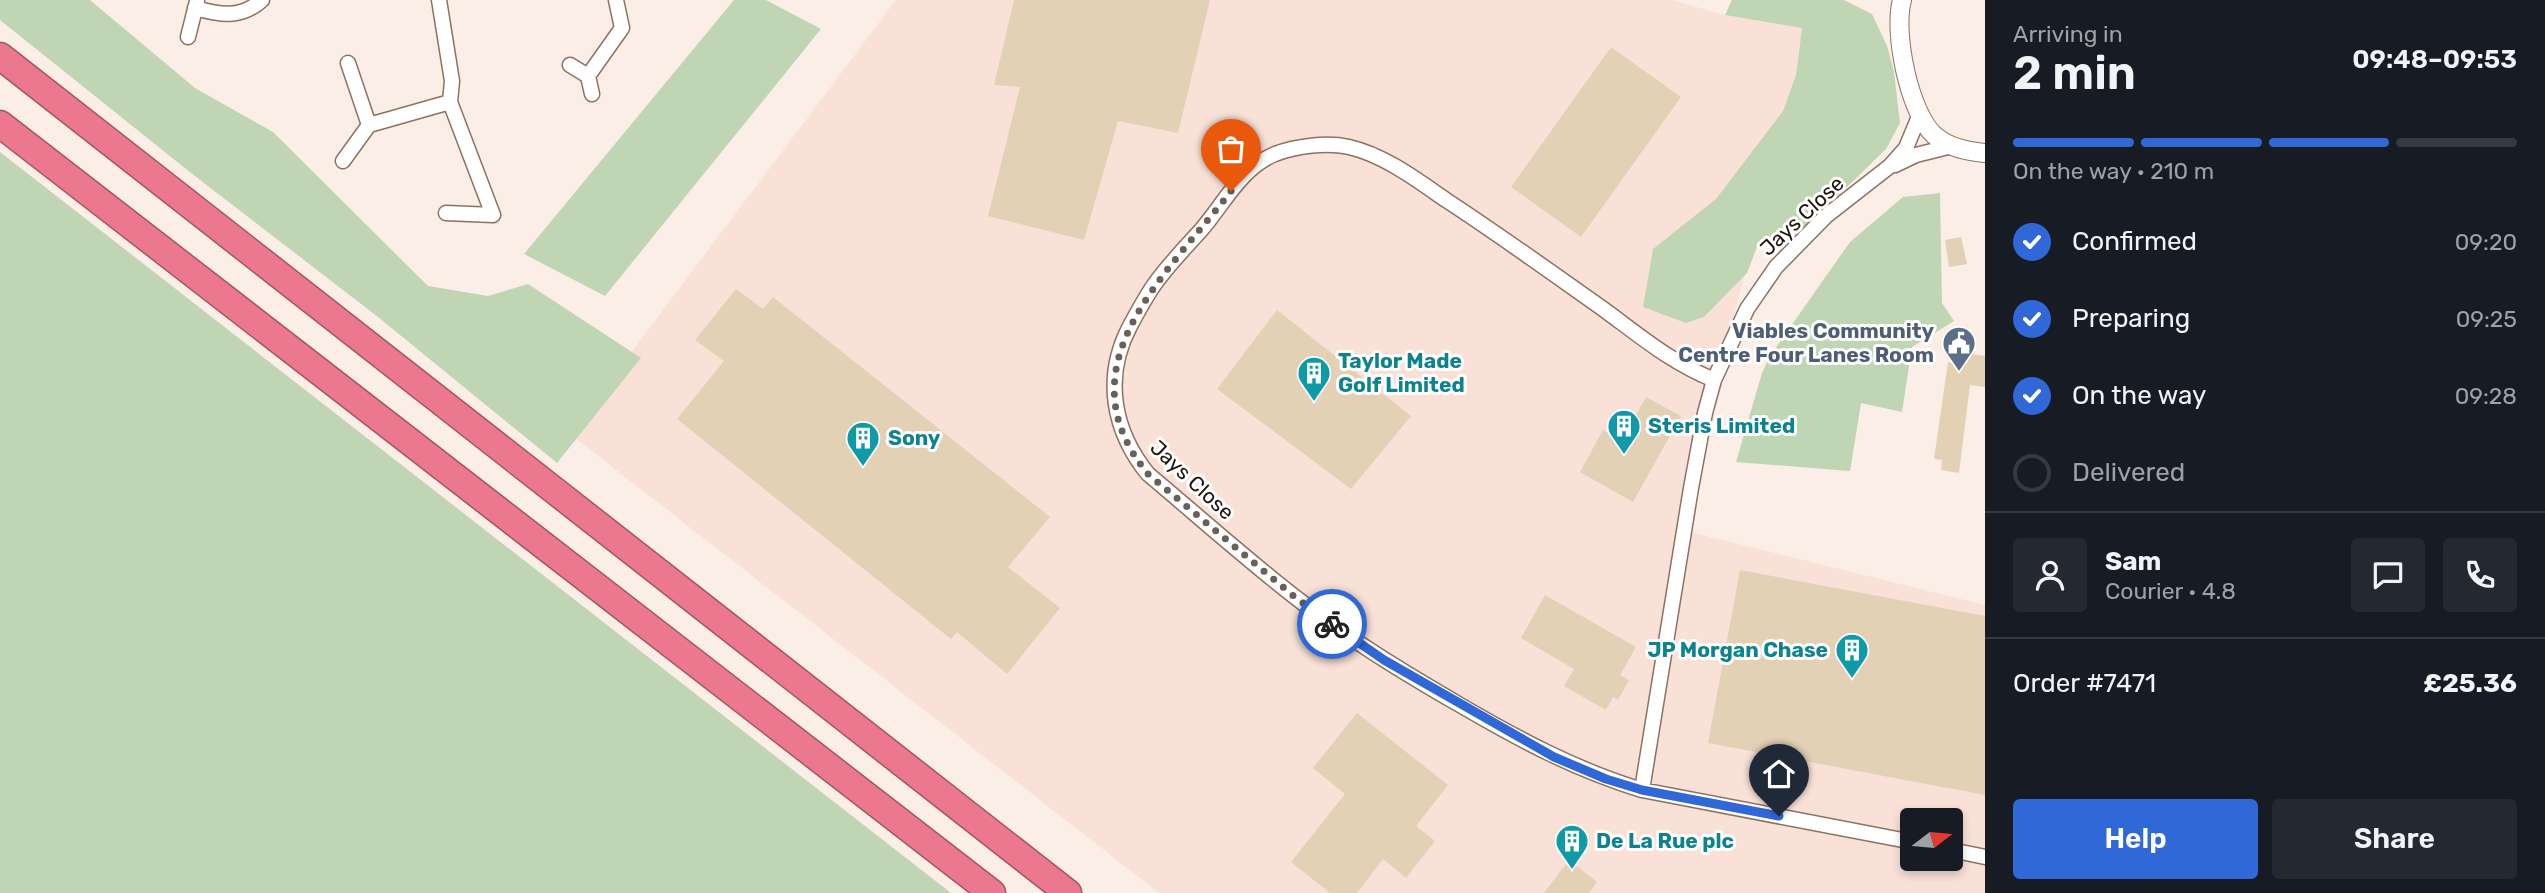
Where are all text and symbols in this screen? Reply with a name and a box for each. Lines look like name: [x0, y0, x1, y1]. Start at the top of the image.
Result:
text: Arriving in: [2013, 20, 2123, 48]
text: 09:48–09:53: [2352, 44, 2517, 75]
text: 2 min: [2013, 46, 2136, 101]
pin: [1201, 119, 1261, 191]
icon: bag: [1212, 130, 1250, 168]
text: On the way · 210 m: [2013, 157, 2214, 185]
street label: Jays Close: [1755, 171, 1849, 261]
icon: check: [2013, 223, 2051, 261]
text: Confirmed: [2072, 226, 2197, 257]
text: 09:20: [2455, 228, 2517, 256]
icon: check: [2013, 300, 2051, 338]
text: Preparing: [2072, 303, 2190, 334]
text: 09:25: [2456, 305, 2517, 333]
place label: Viables Community Centre Four Lanes Room: [1678, 318, 1934, 367]
public building icon: Viables Community Centre Four Lanes Room: [1940, 324, 1978, 373]
place label: Taylor Made Golf Limited: [1338, 348, 1465, 397]
building icon: Taylor Made Golf Limited: [1295, 354, 1333, 403]
icon: check: [2013, 377, 2051, 415]
text: On the way: [2072, 380, 2206, 411]
text: 09:28: [2455, 382, 2517, 410]
building icon: Steris Limited: [1605, 407, 1643, 456]
place label: Steris Limited: [1648, 413, 1795, 438]
building icon: Sony: [844, 419, 882, 468]
place label: Sony: [888, 425, 941, 450]
street label: Jays Close: [1145, 435, 1239, 525]
text: Delivered: [2072, 457, 2185, 488]
button: person: [2013, 538, 2087, 612]
button: chat: [2351, 538, 2425, 612]
button: phone: [2443, 538, 2517, 612]
text: Sam: [2105, 546, 2161, 577]
text: Courier · 4.8: [2105, 577, 2236, 605]
courier: [1297, 589, 1367, 659]
icon: bike: [1313, 605, 1351, 643]
building icon: JP Morgan Chase: [1833, 631, 1871, 680]
place label: JP Morgan Chase: [1647, 637, 1828, 662]
text: Order #7471: [2013, 668, 2156, 699]
text: £25.36: [2423, 668, 2517, 699]
pin: [1749, 744, 1809, 816]
icon: home: [1760, 755, 1798, 793]
button: Help: [2013, 799, 2258, 879]
button: Share: [2272, 799, 2517, 879]
north arrow: [1900, 808, 1964, 872]
map controls: [1900, 808, 1963, 871]
building icon: De La Rue plc: [1553, 822, 1591, 871]
place label: De La Rue plc: [1596, 828, 1734, 853]

